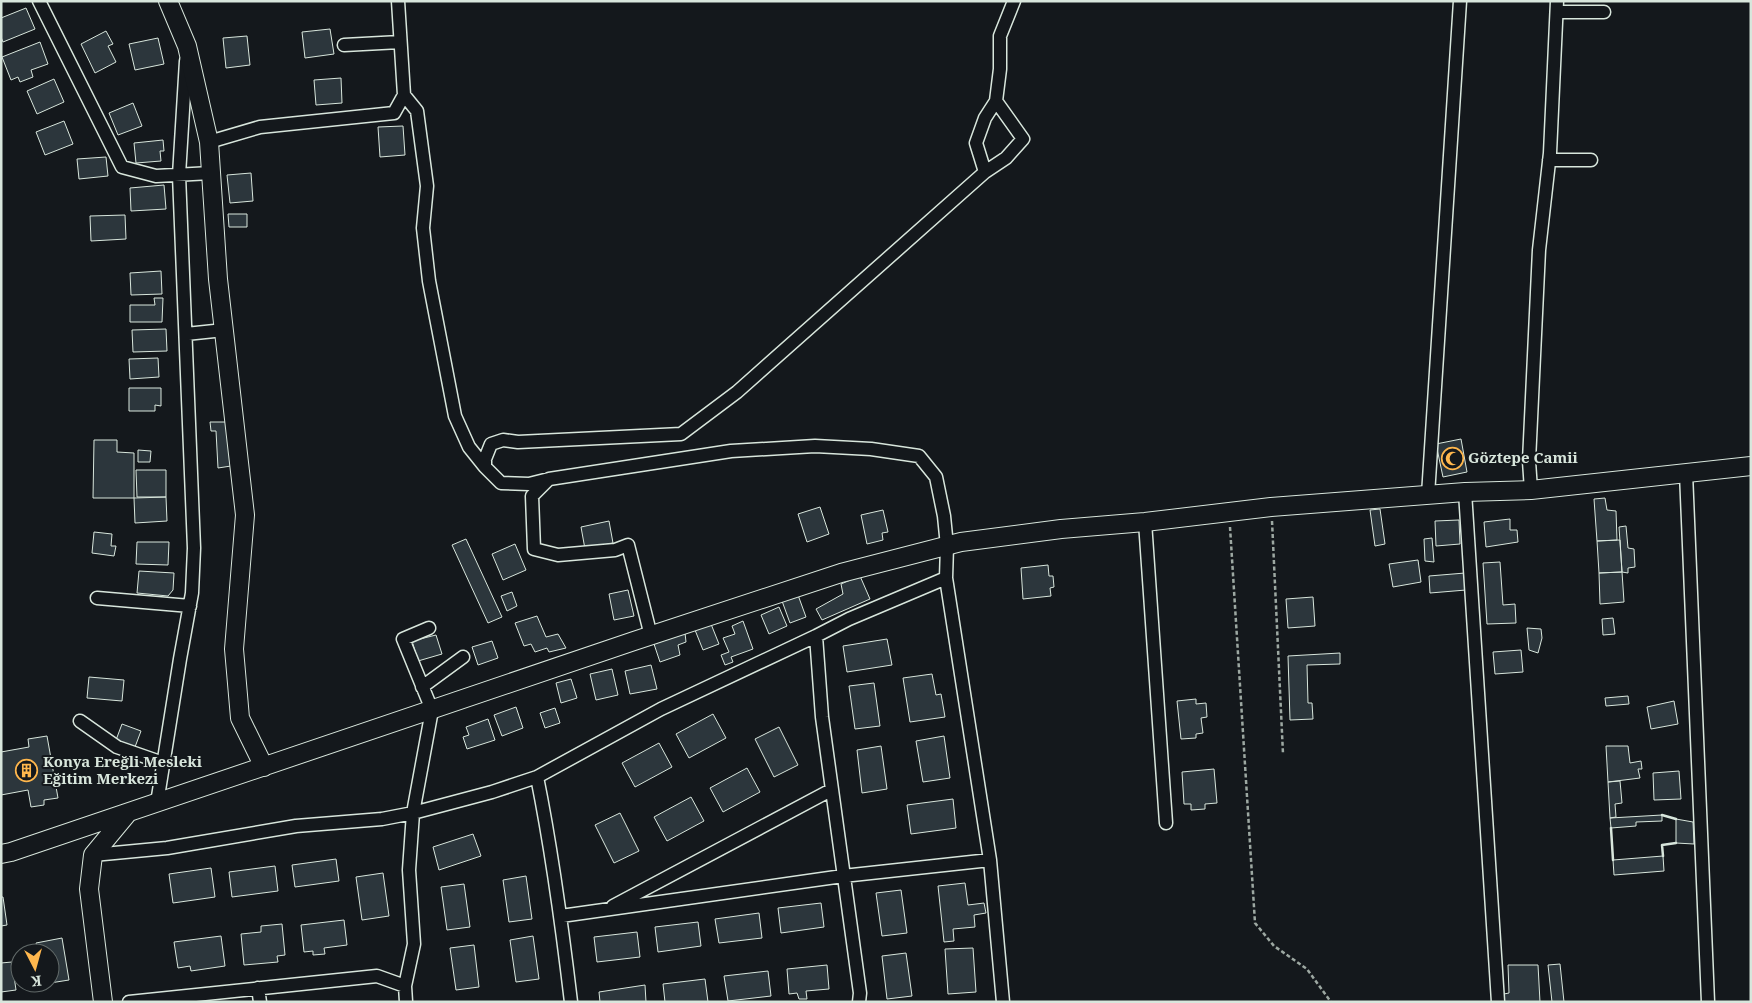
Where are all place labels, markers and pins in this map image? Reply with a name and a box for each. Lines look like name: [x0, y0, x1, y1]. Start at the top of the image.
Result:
mosque icon: Göztepe Camii: [1440, 446, 1464, 470]
place label: Göztepe Camii: [1468, 447, 1579, 467]
place label: Konya Ereğli Mesleki Eğitim Merkezi: [43, 751, 203, 788]
building icon: Konya Ereğli Mesleki Eğitim Merkezi: [15, 759, 39, 783]

